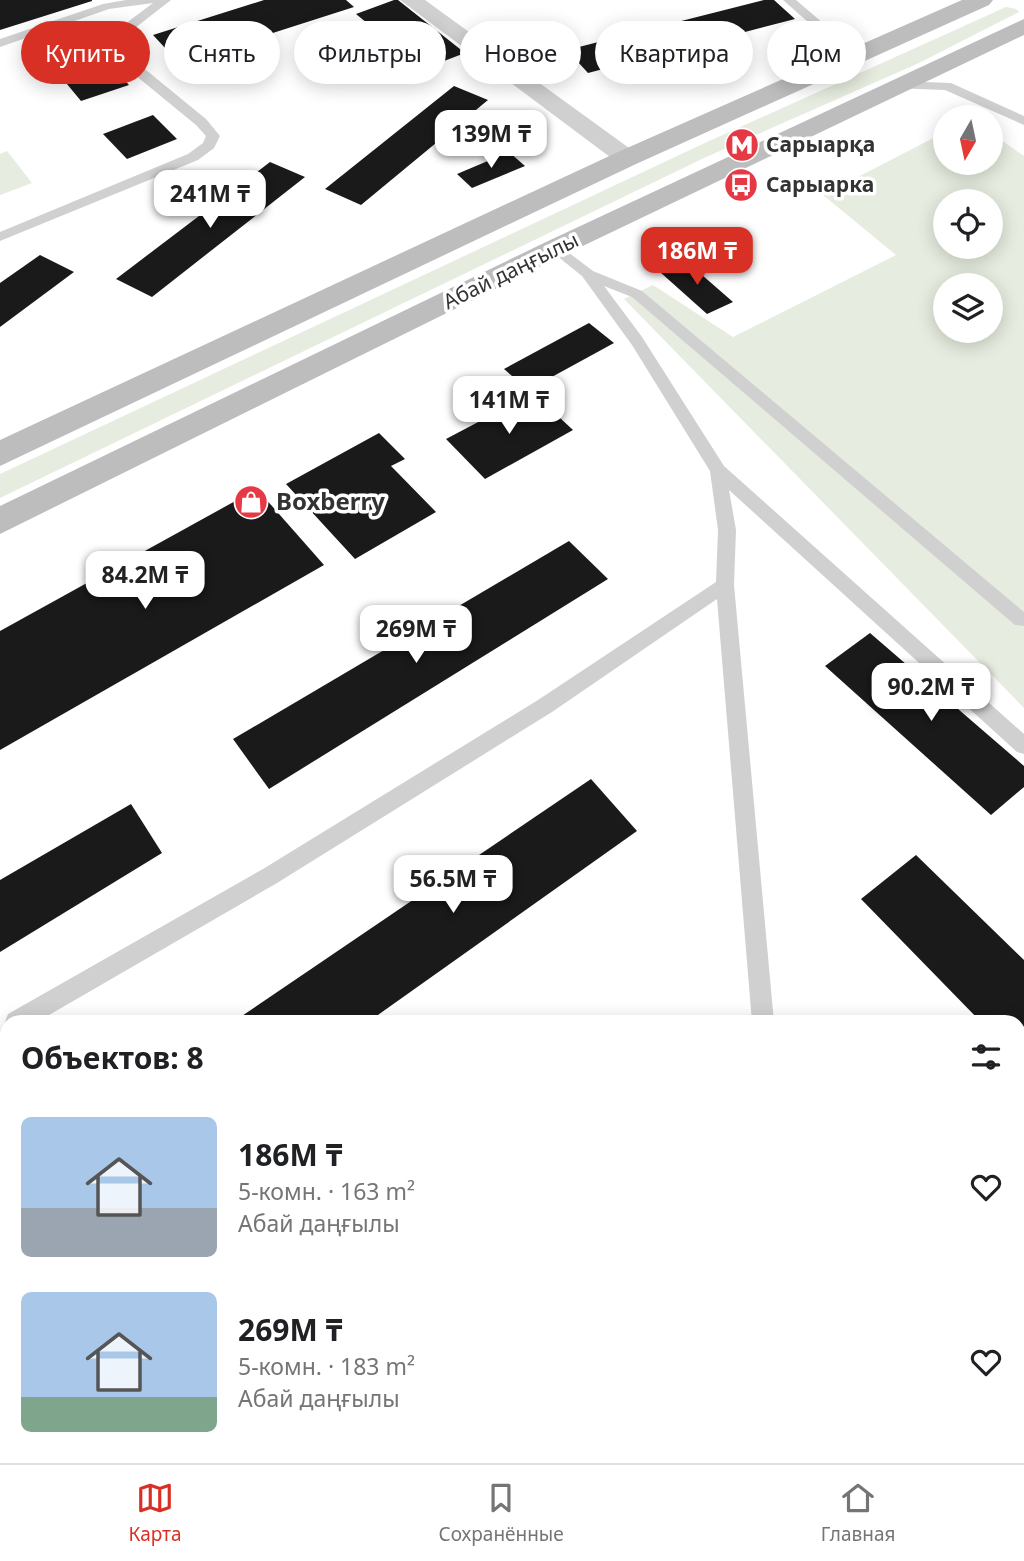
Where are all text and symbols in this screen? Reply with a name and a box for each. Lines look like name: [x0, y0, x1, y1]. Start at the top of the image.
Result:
chip: Купить: [21, 21, 150, 84]
chip: Снять: [164, 21, 280, 84]
chip: Фильтры: [294, 21, 446, 84]
chip: Новое: [460, 21, 581, 84]
chip: Квартира: [595, 21, 753, 84]
chip: Дом: [767, 21, 866, 84]
north arrow: [933, 105, 1003, 175]
map controls: [933, 105, 1003, 343]
pin: 139M ₸: [434, 110, 548, 170]
text: 139M ₸: [451, 117, 531, 149]
metro station icon: Сарыарқа: [723, 126, 761, 164]
place label: Сарыарқа: [766, 130, 875, 158]
bus stop icon: Сарыарка: [722, 166, 760, 204]
pin: 241M ₸: [153, 170, 267, 230]
place label: Сарыарка: [766, 170, 874, 198]
text: 241M ₸: [170, 177, 250, 209]
button: locate: [933, 189, 1003, 259]
street label: Абай даңғылы: [438, 225, 583, 315]
pin: 186M ₸: [640, 228, 754, 287]
text: 186M ₸: [657, 234, 737, 266]
button: layers: [933, 273, 1003, 343]
pin: 141M ₸: [452, 376, 566, 436]
text: 141M ₸: [469, 383, 549, 415]
shop icon: Boxberry: [232, 483, 270, 521]
place label: Boxberry: [276, 484, 385, 517]
pin: 84.2M ₸: [80, 552, 210, 611]
text: 84.2M ₸: [102, 558, 188, 590]
pin: 269M ₸: [359, 606, 473, 665]
text: 269M ₸: [376, 612, 456, 644]
pin: 90.2M ₸: [866, 664, 996, 723]
text: 90.2M ₸: [888, 670, 974, 702]
pin: 56.5M ₸: [388, 856, 518, 915]
text: 56.5M ₸: [410, 862, 496, 894]
text: Объектов: 8: [21, 1037, 204, 1078]
icon: filters: [967, 1038, 1005, 1076]
text: 186M ₸: [238, 1134, 343, 1175]
icon: home: [77, 1145, 161, 1229]
icon: heart: [967, 1168, 1005, 1206]
text: 5-комн. · 163 m²: [238, 1175, 415, 1207]
text: Абай даңғылы: [238, 1207, 400, 1239]
text: 269M ₸: [238, 1309, 343, 1350]
icon: home: [77, 1320, 161, 1404]
icon: heart: [967, 1343, 1005, 1381]
text: 5-комн. · 183 m²: [238, 1350, 415, 1382]
text: Абай даңғылы: [238, 1382, 400, 1414]
tab: Карта: [129, 1479, 182, 1547]
tab: Сохранённые: [439, 1479, 564, 1547]
tab: Главная: [821, 1479, 896, 1547]

